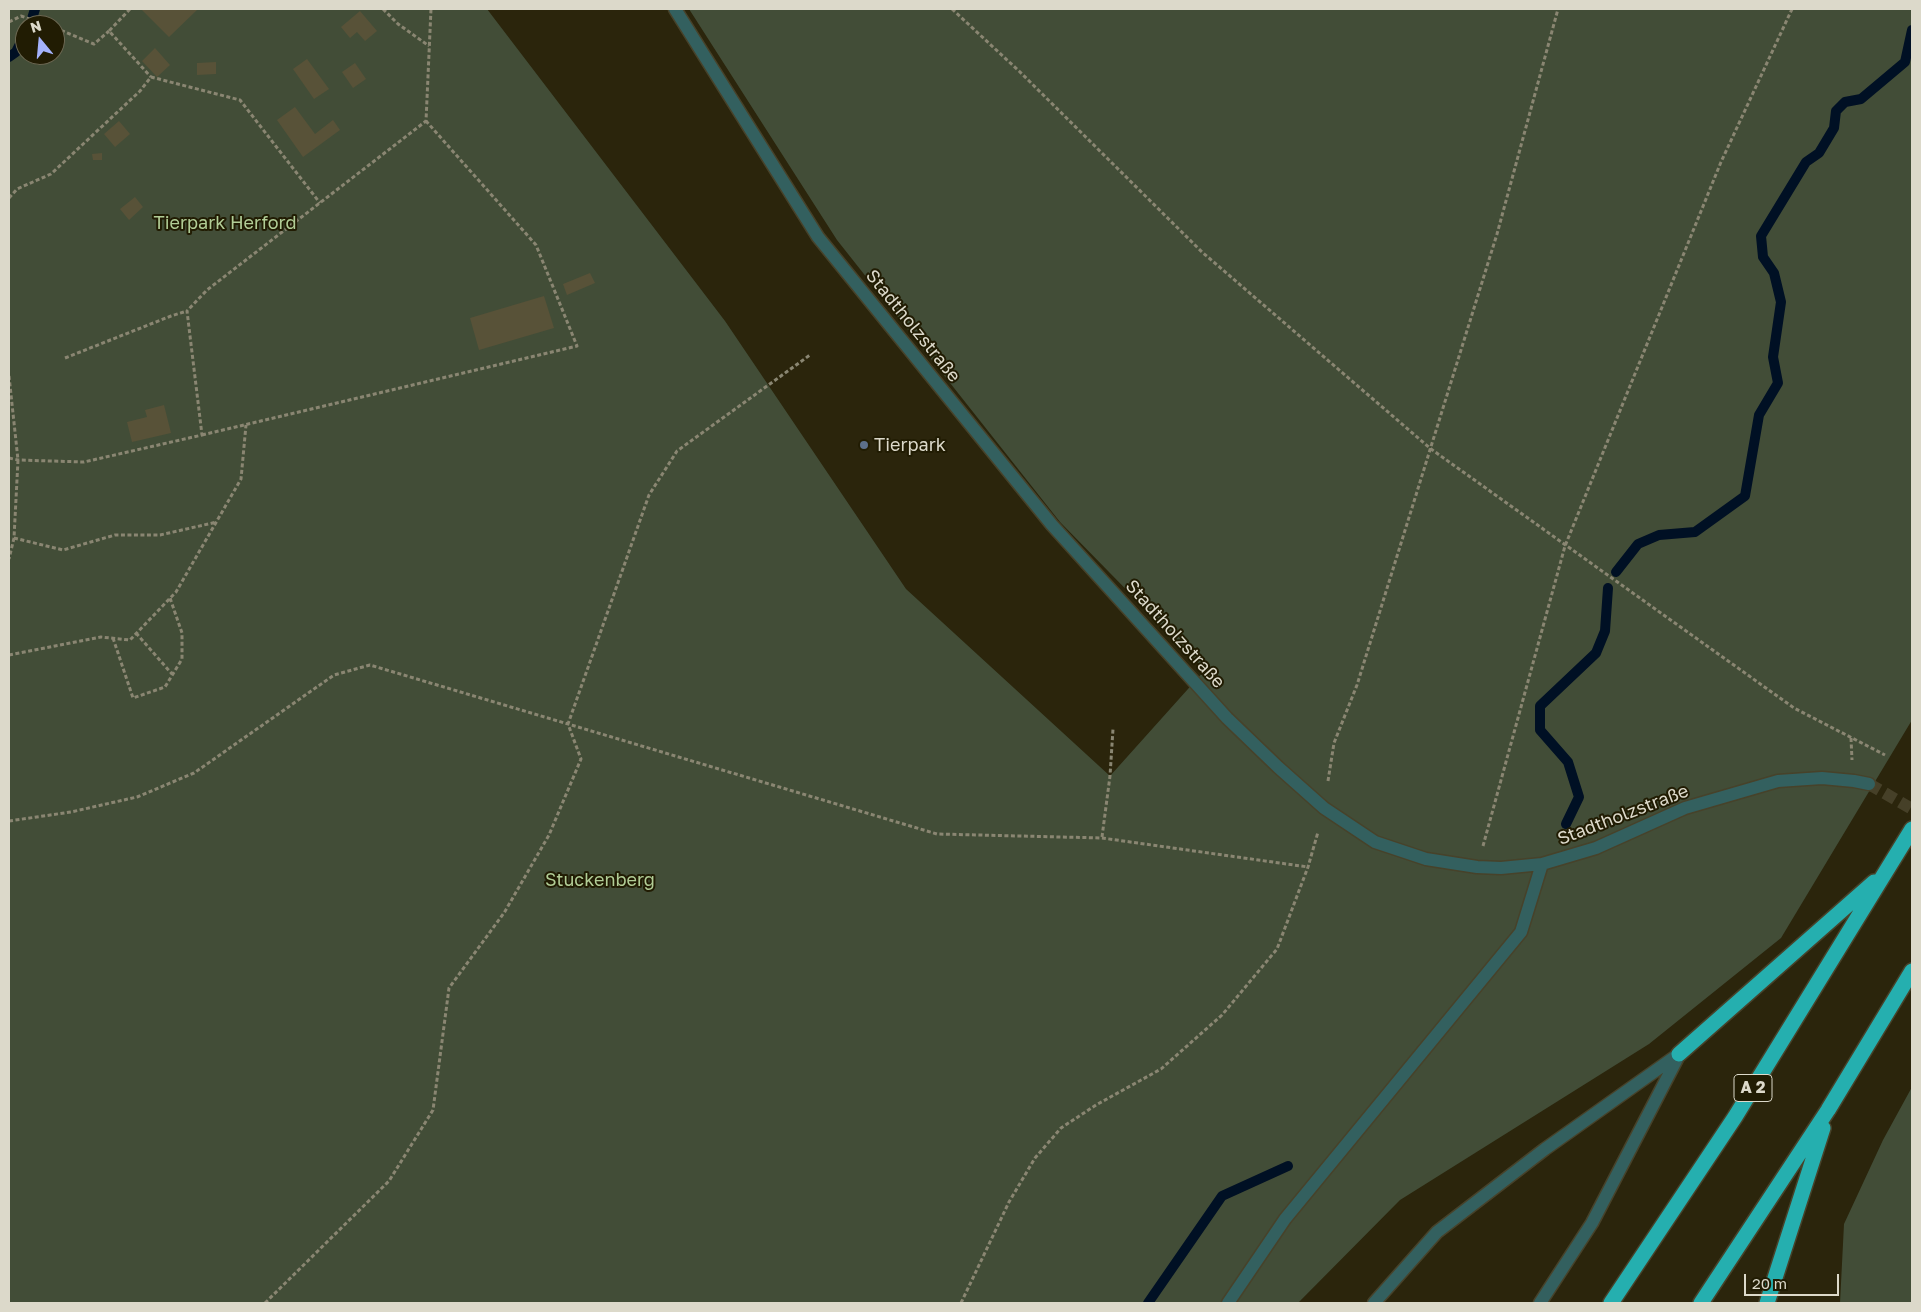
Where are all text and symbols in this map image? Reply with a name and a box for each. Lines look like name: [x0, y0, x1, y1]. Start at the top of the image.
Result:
north arrow: [15, 15, 65, 65]
text: N: [28, 16, 43, 36]
park label: Tierpark Herford: [154, 212, 296, 234]
street label: Stadtholzstraße: [861, 265, 965, 387]
place label: Tierpark: [874, 434, 946, 456]
marker: Tierpark: [858, 439, 870, 451]
street label: Stadtholzstraße: [1121, 575, 1229, 693]
street label: Stadtholzstraße: [1555, 780, 1691, 850]
park label: Stuckenberg: [545, 869, 655, 891]
road number: A 2: [1734, 1074, 1772, 1102]
scale bar: [1746, 1264, 1841, 1296]
text: 20 m: [1752, 1274, 1787, 1292]

